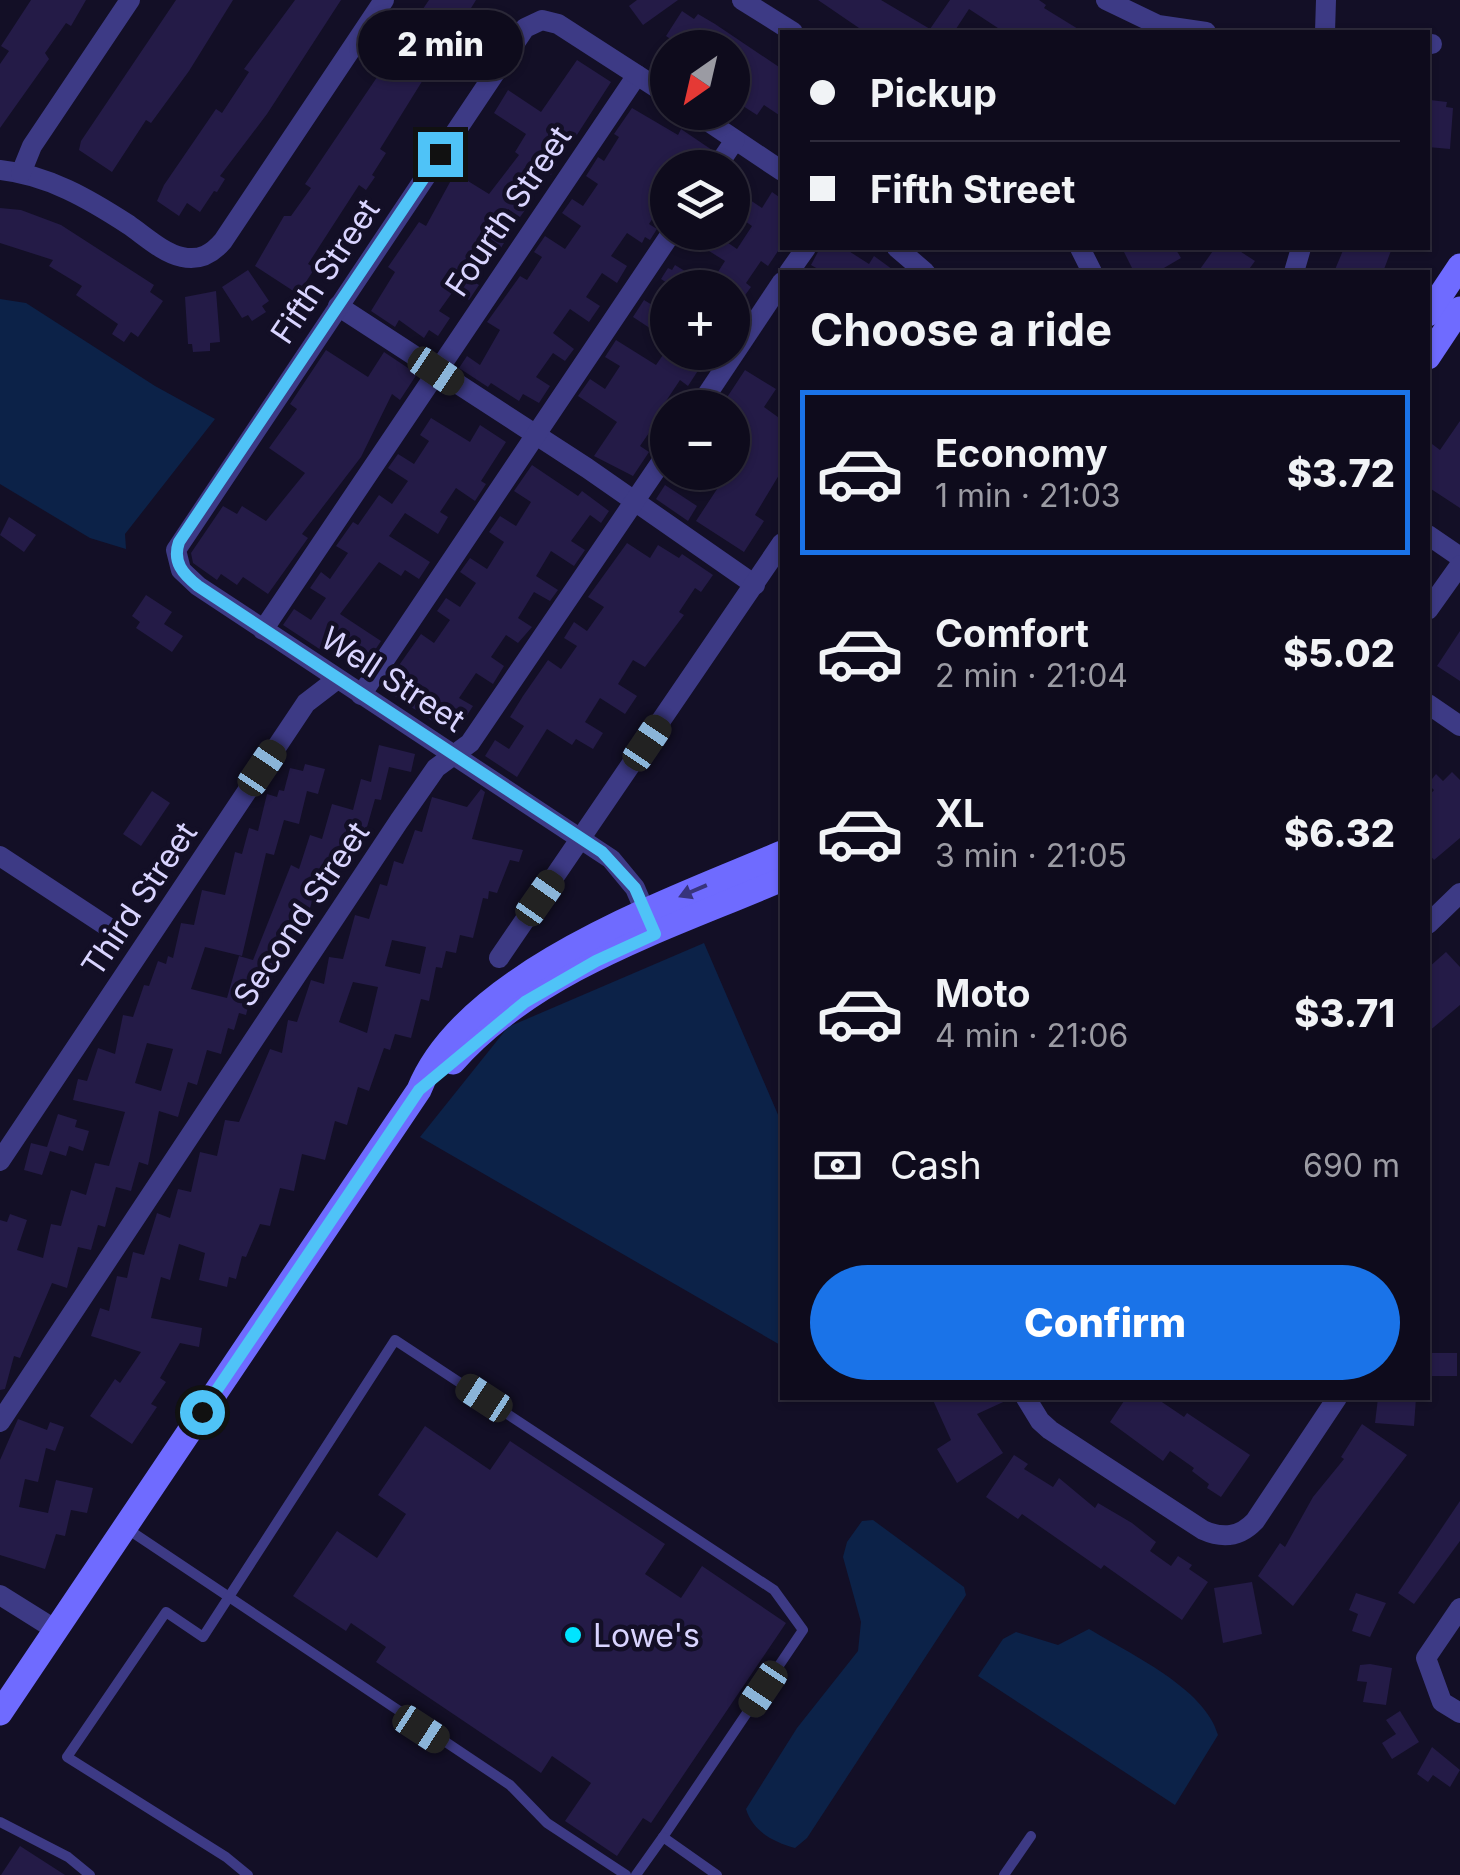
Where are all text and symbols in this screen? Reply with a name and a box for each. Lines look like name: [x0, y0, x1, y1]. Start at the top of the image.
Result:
callout: 2 min: [358, 9, 522, 79]
text: 2 min: [397, 25, 484, 64]
north arrow: [650, 30, 750, 130]
map controls: [650, 30, 750, 490]
text: Pickup: [870, 70, 997, 116]
street label: Fourth Street: [437, 118, 579, 304]
route end: [418, 132, 463, 177]
button: layers: [650, 150, 750, 250]
text: Fifth Street: [870, 166, 1075, 212]
street label: Fifth Street: [262, 191, 388, 351]
button: +: [650, 270, 750, 370]
text: Choose a ride: [810, 302, 1112, 357]
car: [403, 342, 469, 400]
button: −: [650, 390, 750, 490]
icon: car: [815, 428, 905, 518]
text: Economy: [935, 430, 1108, 476]
text: $3.72: [1287, 450, 1395, 496]
text: 1 min · 21:03: [935, 476, 1121, 515]
icon: car: [815, 608, 905, 698]
text: Comfort: [935, 610, 1089, 656]
street label: Well Street: [314, 618, 472, 740]
text: $5.02: [1283, 630, 1395, 676]
text: 2 min · 21:04: [935, 656, 1128, 695]
car: [618, 710, 676, 776]
car: [233, 735, 291, 801]
icon: car: [815, 788, 905, 878]
text: XL: [935, 790, 985, 836]
text: $6.32: [1284, 810, 1395, 856]
street label: Third Street: [73, 814, 205, 984]
street label: Second Street: [225, 814, 377, 1014]
text: 3 min · 21:05: [935, 836, 1127, 875]
car: [511, 865, 569, 931]
one-way arrow: [678, 883, 707, 899]
icon: car: [815, 968, 905, 1058]
text: Moto: [935, 970, 1031, 1016]
text: $3.71: [1294, 990, 1395, 1036]
text: 4 min · 21:06: [935, 1016, 1128, 1055]
icon: cash: [810, 1138, 865, 1193]
text: Cash: [890, 1142, 982, 1188]
text: 690 m: [1303, 1146, 1400, 1185]
button: Confirm: [810, 1265, 1400, 1380]
car: [451, 1369, 517, 1427]
route start: [180, 1390, 225, 1435]
place label: Lowe's: [593, 1616, 700, 1655]
marker: Lowe's: [562, 1624, 584, 1646]
car: [734, 1656, 792, 1722]
car: [388, 1700, 454, 1758]

